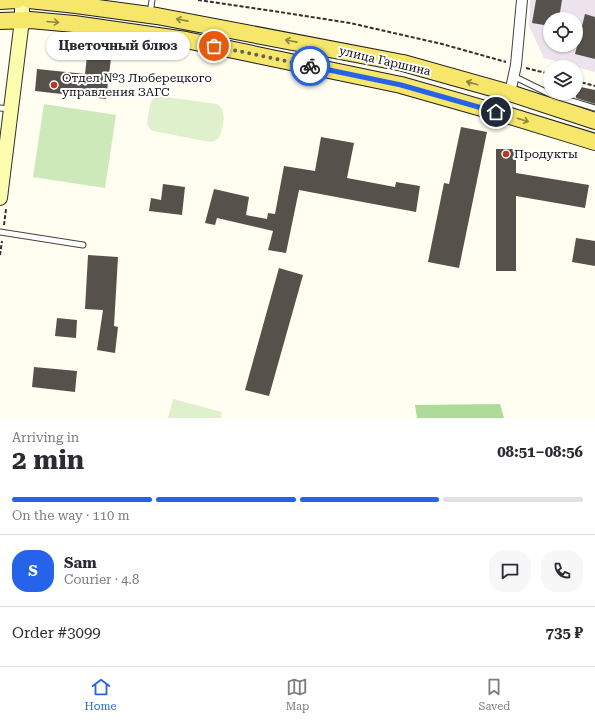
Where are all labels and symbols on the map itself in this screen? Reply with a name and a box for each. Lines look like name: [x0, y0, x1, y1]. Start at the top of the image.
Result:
one-way arrow: [176, 16, 189, 24]
one-way arrow: [46, 18, 59, 26]
pin: [197, 29, 231, 63]
callout: Цветочный блюз: [46, 32, 190, 60]
one-way arrow: [285, 37, 298, 45]
street label: улица Гаршина: [338, 44, 433, 78]
courier: [290, 46, 330, 86]
place label: Отдел №3 Люберецкого управления ЗАГС: [62, 71, 212, 99]
one-way arrow: [466, 79, 479, 86]
marker: Отдел №3 Люберецкого управления ЗАГС: [49, 80, 59, 90]
pin: [479, 95, 513, 129]
one-way arrow: [516, 117, 529, 124]
place label: Продукты: [514, 147, 578, 161]
marker: Продукты: [501, 149, 511, 159]

